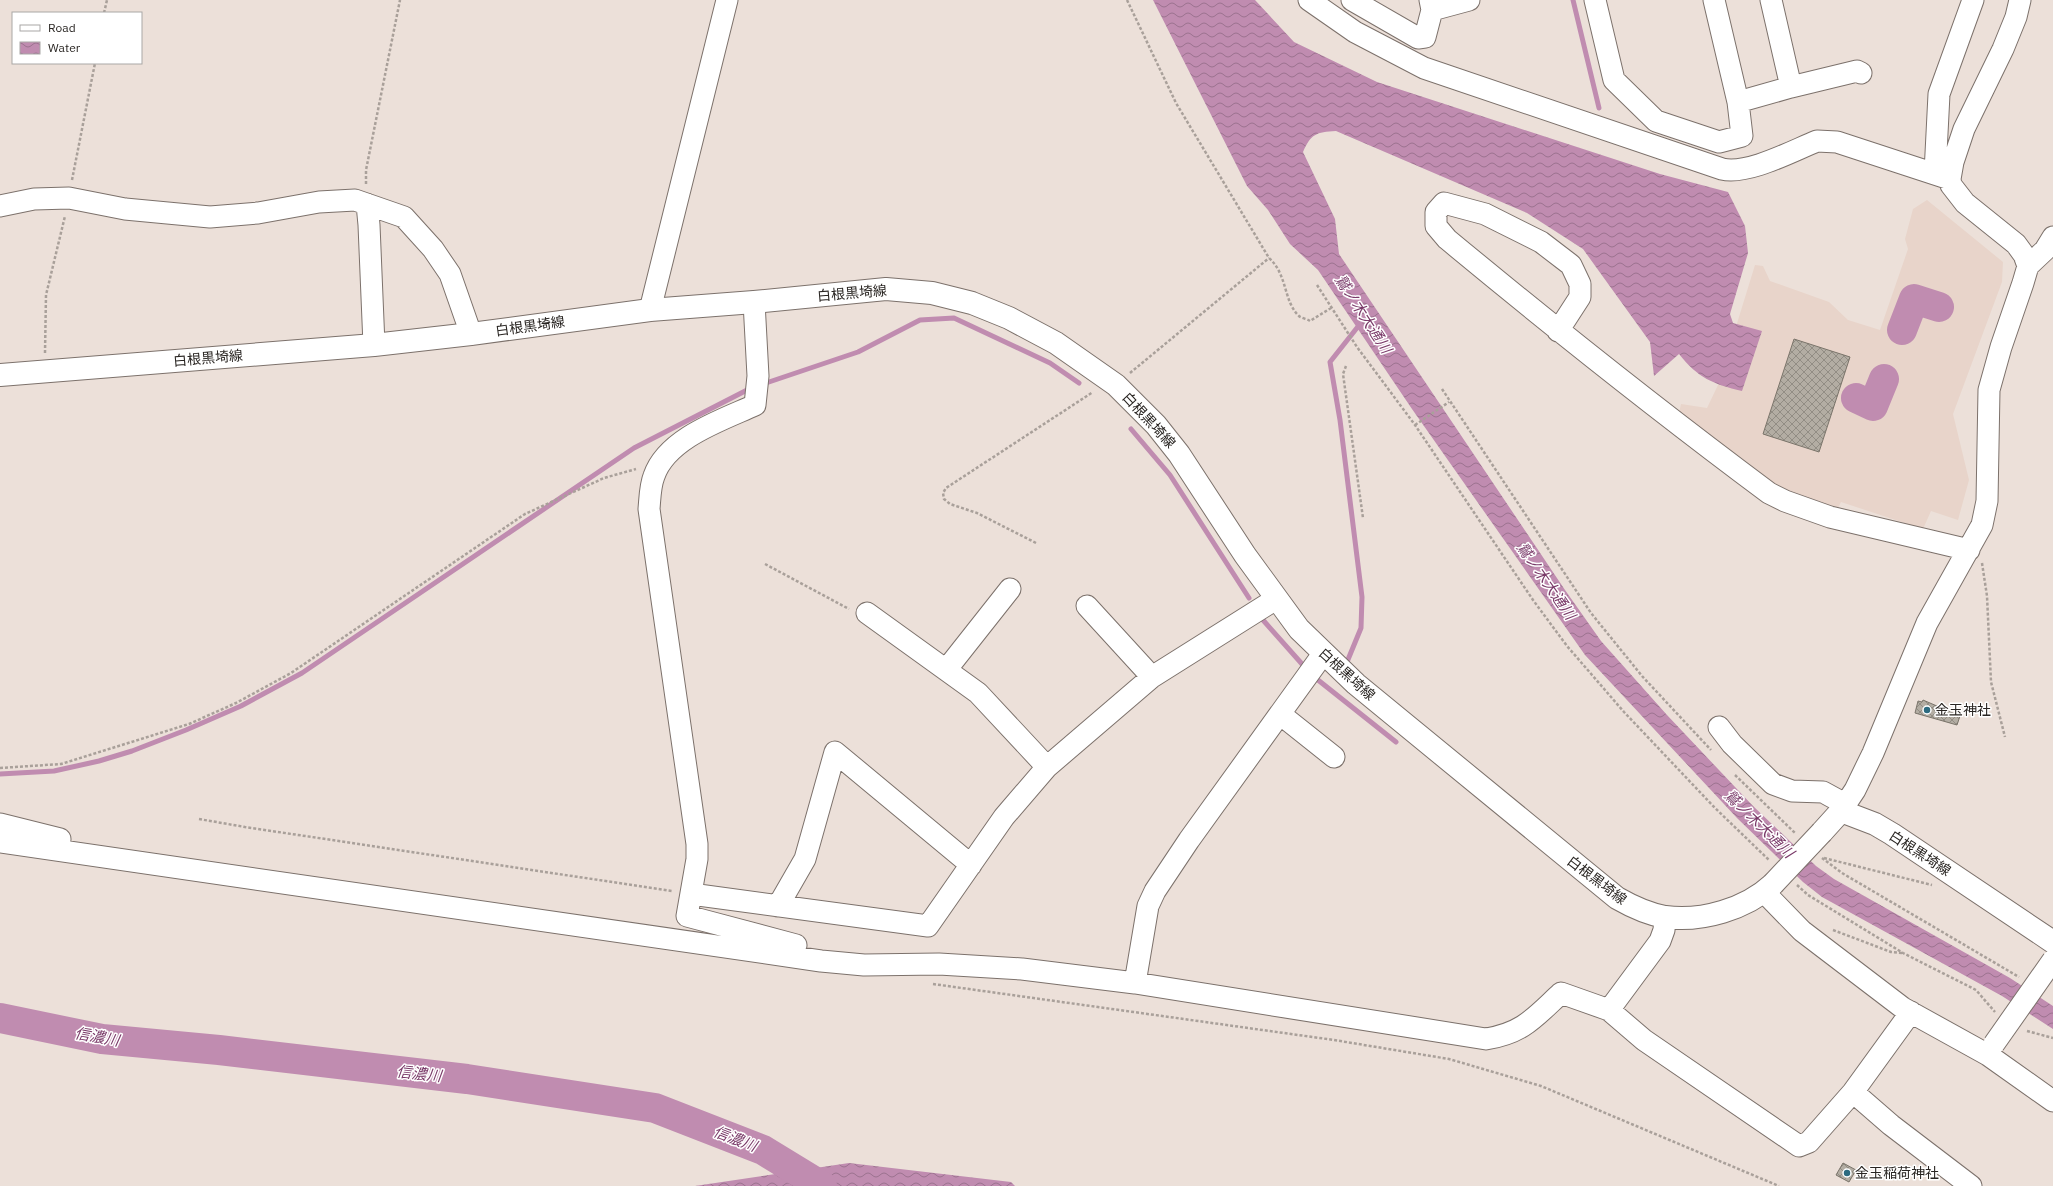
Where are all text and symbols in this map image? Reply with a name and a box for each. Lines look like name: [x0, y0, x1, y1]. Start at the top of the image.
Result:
legend: [12, 12, 142, 64]
text: Road: [48, 20, 76, 35]
text: Water: [48, 40, 81, 55]
water label: 鷲ノ木大通川: [1331, 271, 1397, 358]
street label: 白根黒埼線: [816, 281, 888, 305]
street label: 白根黒埼線: [494, 312, 566, 340]
street label: 白根黒埼線: [172, 346, 244, 370]
street label: 白根黒埼線: [1119, 388, 1179, 452]
water label: 鷲ノ木大通川: [1513, 538, 1581, 625]
street label: 白根黒埼線: [1315, 644, 1379, 704]
place label: 金玉神社: [1935, 701, 1991, 719]
marker: 金玉神社: [1922, 705, 1932, 715]
water label: 鷲ノ木大通川: [1720, 786, 1800, 863]
street label: 白根黒埼線: [1886, 826, 1954, 880]
street label: 白根黒埼線: [1564, 852, 1630, 908]
water label: 信濃川: [73, 1023, 123, 1050]
water label: 信濃川: [396, 1062, 444, 1086]
water label: 信濃川: [711, 1122, 761, 1156]
place label: 金玉稲荷神社: [1855, 1164, 1939, 1182]
marker: 金玉稲荷神社: [1842, 1168, 1852, 1178]

